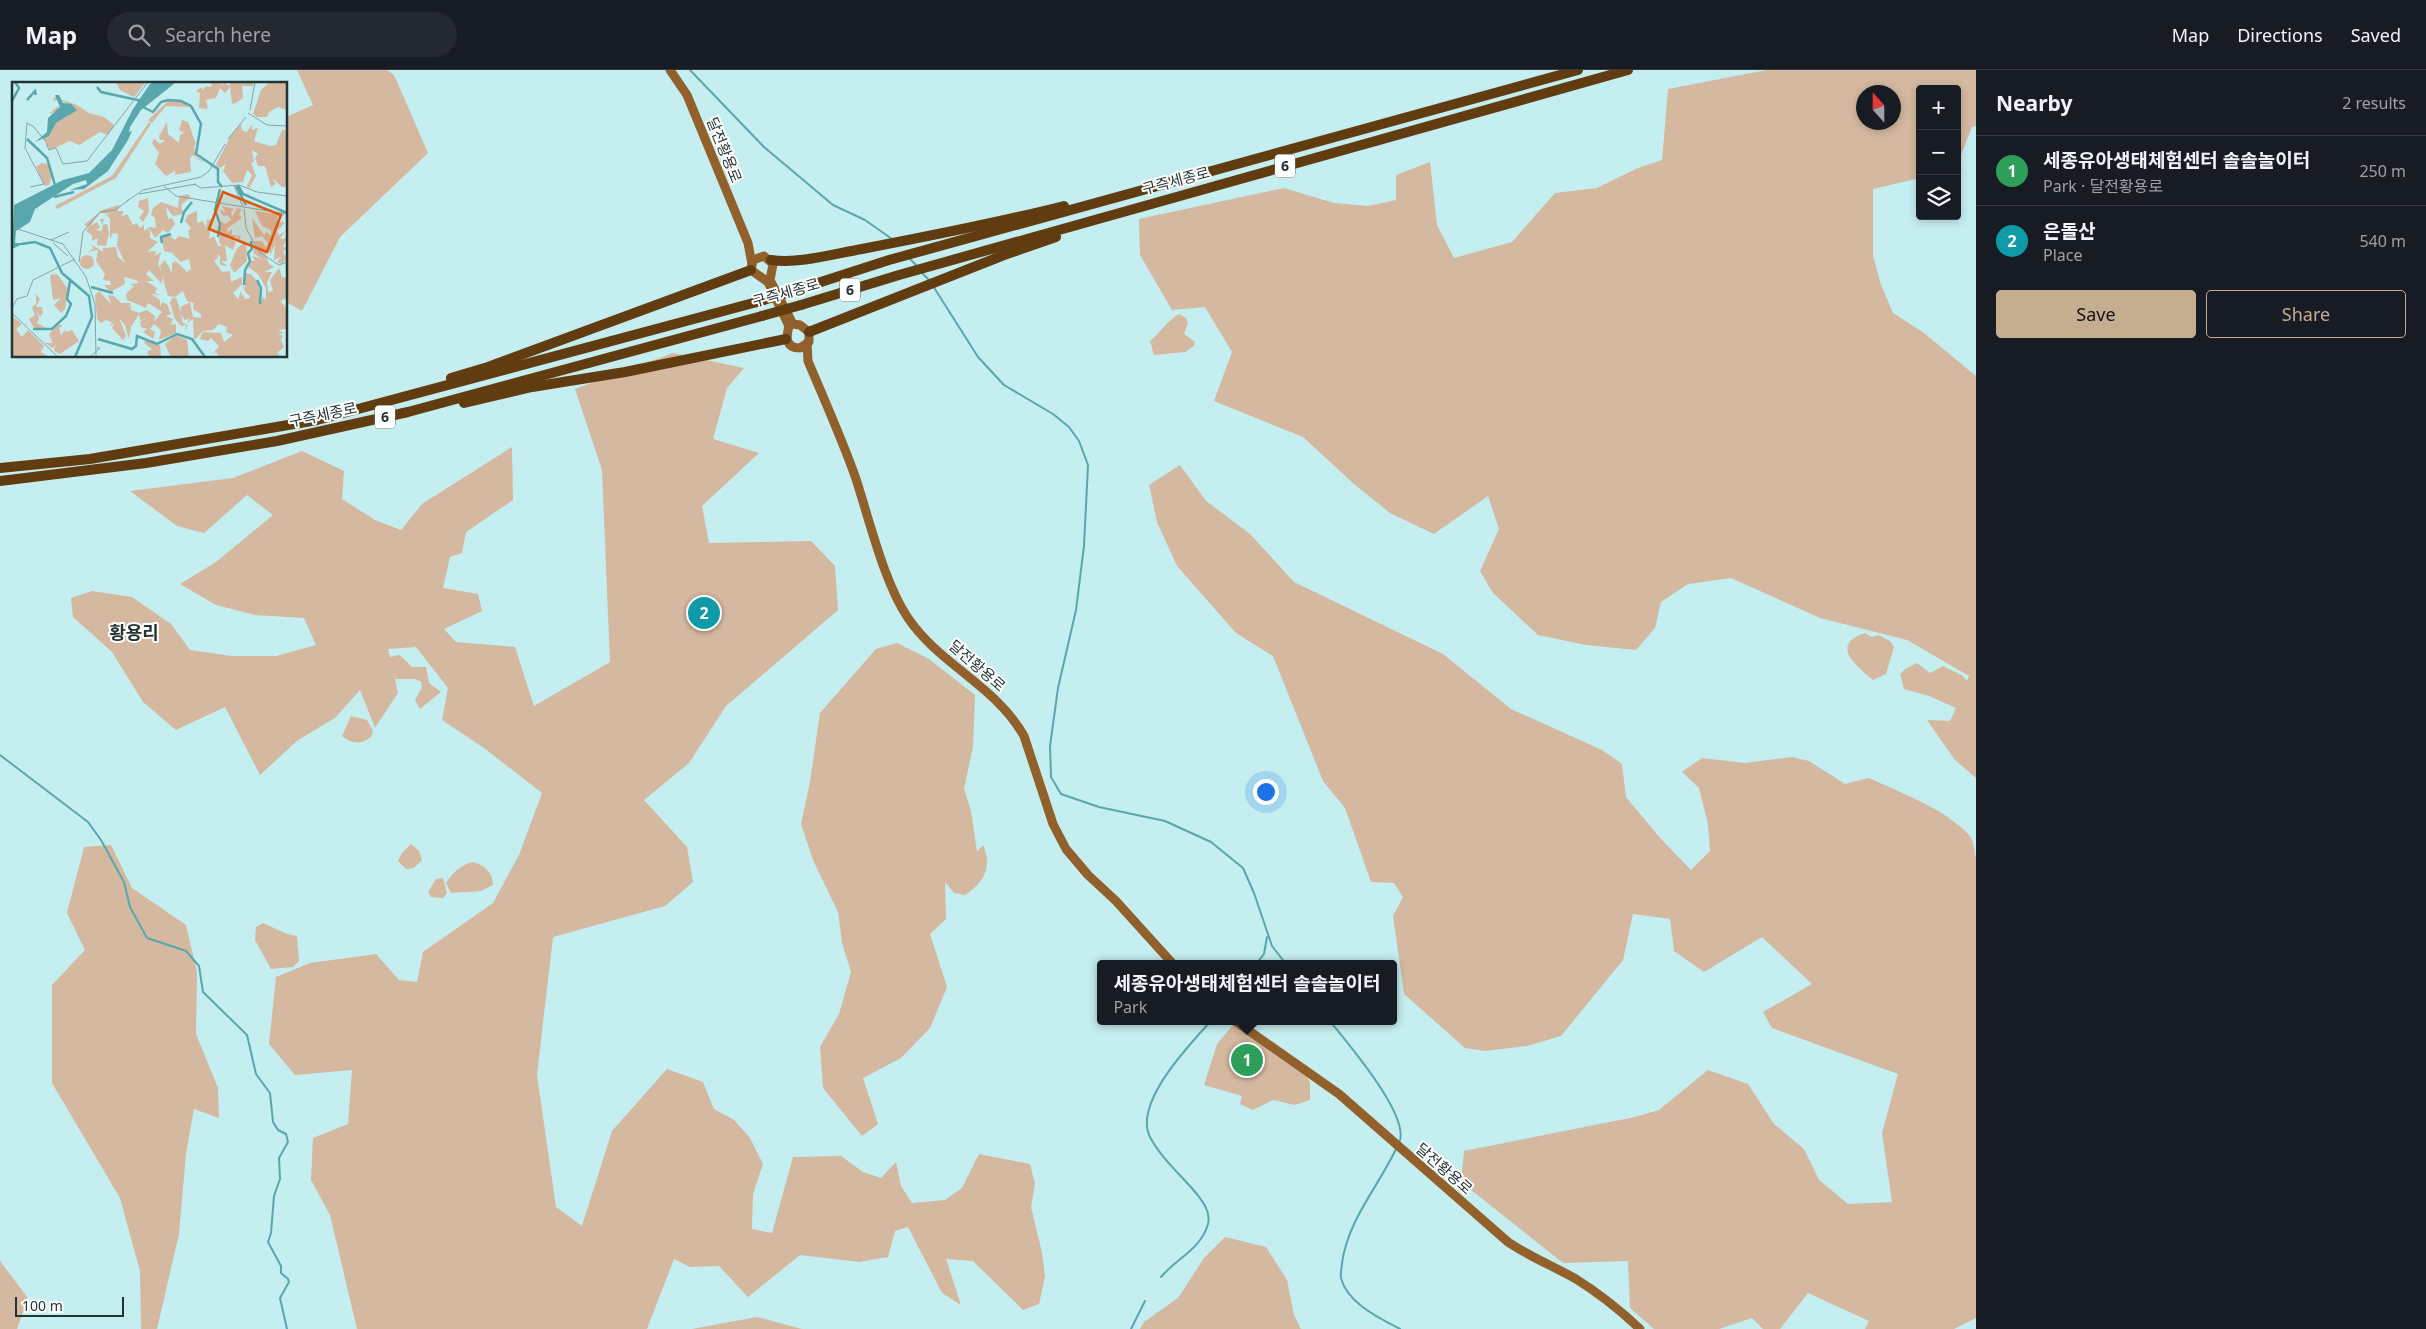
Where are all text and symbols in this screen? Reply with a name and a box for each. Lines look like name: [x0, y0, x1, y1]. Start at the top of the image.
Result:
search box: [107, 12, 457, 57]
text: Map: [25, 18, 77, 51]
icon: search: [125, 21, 153, 49]
text: Search here: [165, 22, 271, 48]
text: Map: [2172, 23, 2209, 47]
text: Directions: [2237, 23, 2323, 47]
text: Saved: [2351, 23, 2401, 47]
inset map: [12, 82, 288, 358]
north arrow: [1856, 85, 1901, 130]
map controls: [1916, 85, 1961, 220]
button: +: [1916, 85, 1961, 130]
text: Nearby: [1996, 89, 2072, 117]
text: 2 results: [2342, 92, 2406, 114]
street label: 달전황용로: [703, 114, 747, 185]
button: −: [1916, 130, 1961, 175]
text: 세종유아생태체험센터 솔솔놀이터: [2043, 147, 2310, 173]
road number: 6: [1275, 154, 1295, 178]
text: 1: [2007, 160, 2017, 182]
text: 250 m: [2359, 160, 2406, 182]
street label: 구즉세종로: [1140, 161, 1212, 199]
button: layers: [1916, 175, 1961, 220]
text: Park · 달전황용로: [2043, 175, 2163, 197]
text: 은돌산: [2043, 218, 2095, 244]
text: 2: [2007, 230, 2017, 252]
text: 540 m: [2359, 230, 2406, 252]
text: Place: [2043, 244, 2083, 266]
street label: 구즉세종로: [750, 273, 822, 311]
road number: 6: [840, 278, 860, 302]
button: Save: [1996, 290, 2196, 338]
button: Share: [2206, 290, 2406, 338]
street label: 구즉세종로: [287, 397, 359, 431]
road number: 6: [375, 406, 395, 428]
pin: 2: [688, 594, 720, 632]
district label: 황용리: [109, 620, 159, 644]
street label: 달전황용로: [945, 635, 1010, 695]
your location: [1253, 779, 1279, 805]
popup: [1097, 960, 1397, 1025]
text: 세종유아생태체험센터 솔솔놀이터: [1113, 970, 1381, 996]
text: Park: [1113, 996, 1147, 1018]
pin: 1: [1231, 1041, 1263, 1079]
street label: 달전황용로: [1412, 1138, 1477, 1198]
scale bar: [15, 1294, 124, 1317]
text: 100 m: [22, 1296, 63, 1315]

